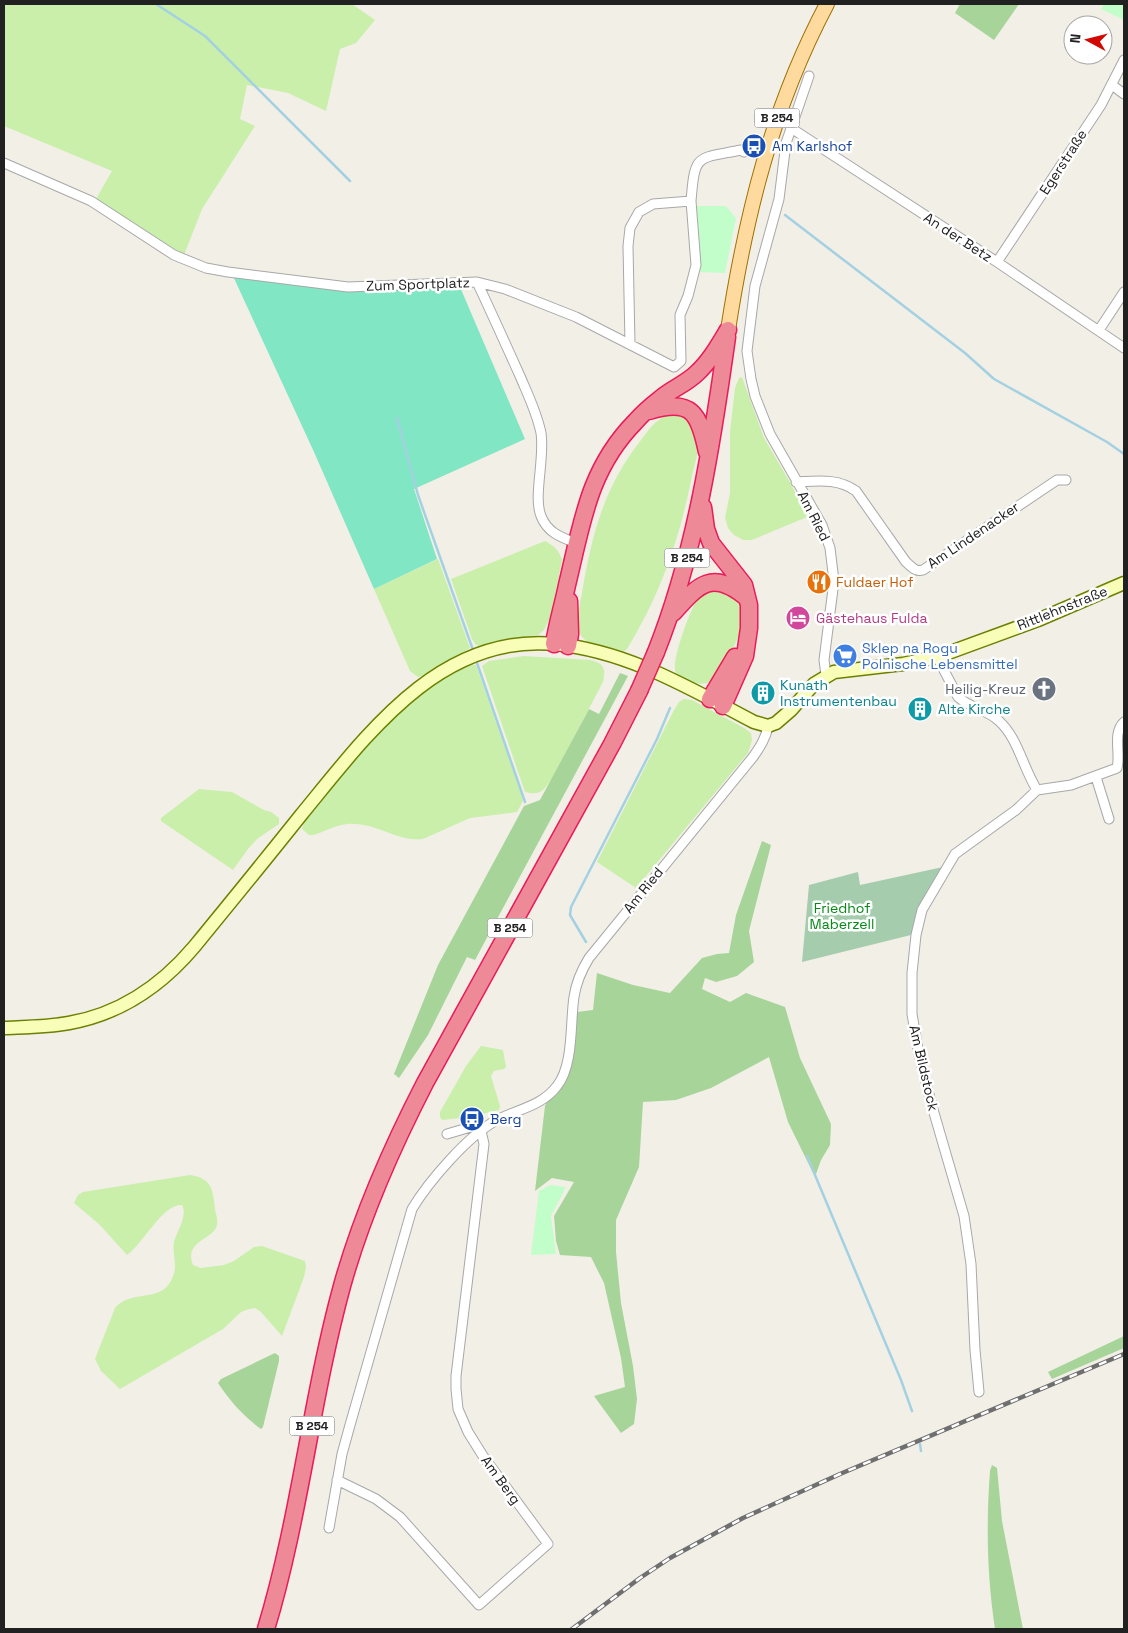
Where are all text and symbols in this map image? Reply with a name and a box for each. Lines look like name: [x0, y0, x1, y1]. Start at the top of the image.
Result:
north arrow: [1063, 15, 1113, 65]
text: N: [1066, 33, 1085, 44]
road number: B 254: [754, 109, 800, 128]
street label: Egerstraße: [1035, 126, 1091, 198]
bus stop icon: Am Karlshof: [741, 133, 767, 159]
place label: Am Karlshof: [772, 137, 852, 155]
street label: An der Betz: [920, 208, 996, 266]
street label: Zum Sportplatz: [366, 273, 470, 295]
street label: Am Ried: [794, 488, 834, 544]
street label: Am Lindenacker: [924, 498, 1022, 572]
road number: B 254: [664, 548, 710, 568]
restaurant icon: Fuldaer Hof: [806, 569, 832, 595]
place label: Fuldaer Hof: [836, 573, 913, 591]
street label: Rittlehnstraße: [1014, 582, 1110, 634]
hotel icon: Gästehaus Fulda: [785, 605, 811, 631]
place label: Gästehaus Fulda: [816, 609, 928, 627]
place label: Sklep na Rogu Polnische Lebensmittel: [862, 639, 1018, 673]
supermarket icon: Sklep na Rogu Polnische Lebensmittel: [832, 643, 858, 669]
place label: Kunath Instrumentenbau: [780, 676, 897, 710]
church icon: Heilig-Kreuz: [1031, 676, 1057, 702]
building icon: Kunath Instrumentenbau: [750, 680, 776, 706]
place label: Heilig-Kreuz: [945, 680, 1026, 698]
building icon: Alte Kirche: [907, 696, 933, 722]
place label: Alte Kirche: [938, 700, 1011, 718]
street label: Am Ried: [619, 863, 667, 917]
park label: Friedhof Maberzell: [810, 899, 874, 933]
road number: B 254: [488, 918, 532, 938]
street label: Am Bildstock: [905, 1023, 943, 1113]
bus stop icon: Berg: [459, 1106, 485, 1132]
place label: Berg: [490, 1110, 522, 1128]
road number: B 254: [290, 1416, 334, 1435]
street label: Am Berg: [477, 1452, 525, 1508]

